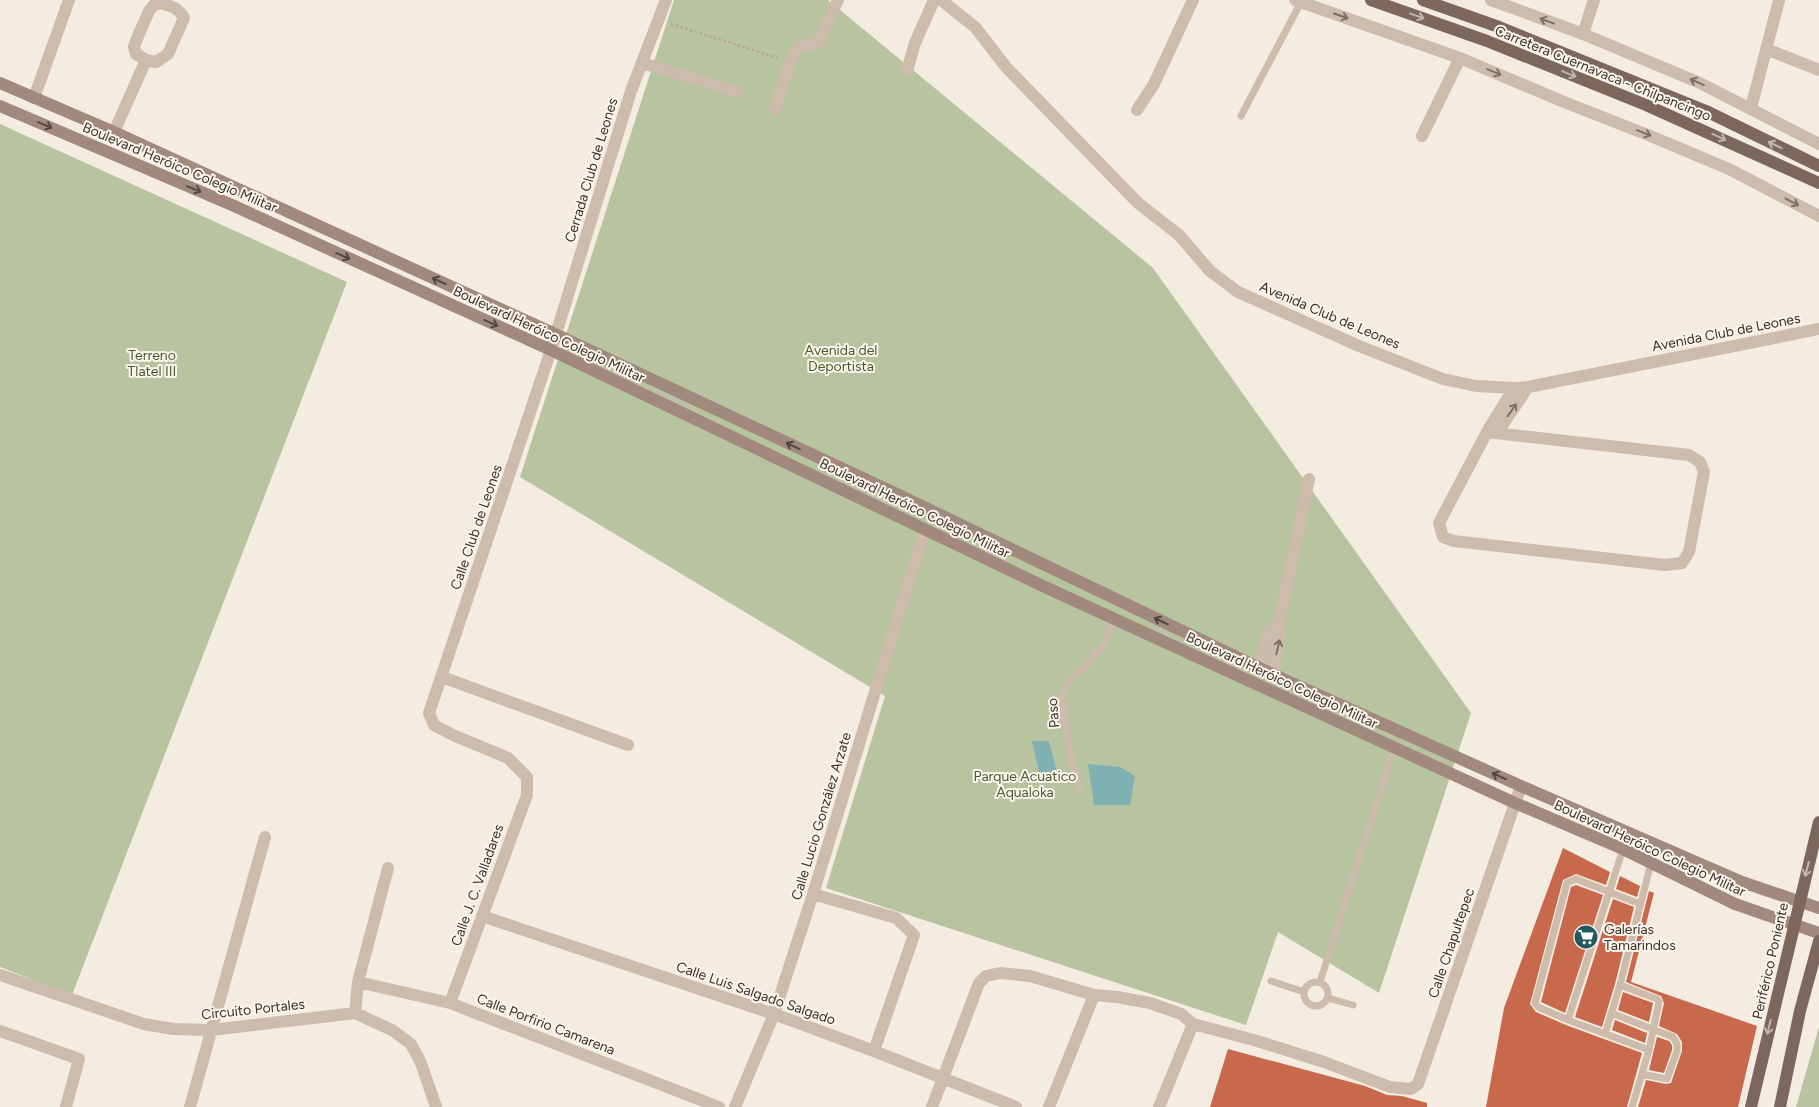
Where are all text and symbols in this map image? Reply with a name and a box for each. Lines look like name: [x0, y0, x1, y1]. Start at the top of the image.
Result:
one-way arrow: [1333, 12, 1349, 21]
one-way arrow: [1409, 12, 1424, 21]
one-way arrow: [1540, 16, 1555, 25]
street label: Carretera Cuernavaca - Chilpancingo: [1492, 22, 1713, 125]
one-way arrow: [1486, 68, 1501, 78]
one-way arrow: [1561, 70, 1576, 79]
one-way arrow: [1690, 77, 1705, 86]
street label: Cerrada Club de Leones: [561, 96, 622, 244]
street label: Boulevard Heróico Colegio Militar: [80, 119, 280, 216]
one-way arrow: [37, 121, 52, 131]
one-way arrow: [1636, 129, 1651, 138]
one-way arrow: [1711, 133, 1726, 142]
one-way arrow: [1768, 140, 1783, 150]
one-way arrow: [186, 185, 201, 195]
one-way arrow: [1784, 197, 1799, 207]
one-way arrow: [335, 251, 350, 261]
one-way arrow: [432, 276, 447, 286]
street label: Avenida Club de Leones: [1257, 278, 1403, 353]
street label: Boulevard Heróico Colegio Militar: [450, 282, 648, 387]
street label: Avenida Club de Leones: [1650, 310, 1802, 355]
one-way arrow: [483, 318, 498, 328]
park label: Avenida del Deportista: [805, 342, 877, 375]
park label: Terreno Tlatel III: [128, 347, 176, 380]
one-way arrow: [1507, 403, 1517, 417]
one-way arrow: [785, 440, 800, 450]
street label: Boulevard Heróico Colegio Militar: [817, 455, 1013, 562]
street label: Calle Club de Leones: [447, 462, 506, 592]
one-way arrow: [1153, 616, 1168, 626]
street label: Boulevard Heróico Colegio Militar: [1183, 628, 1381, 733]
one-way arrow: [1274, 639, 1283, 655]
street label: Paso: [1044, 697, 1063, 729]
street label: Calle Lucio González Arzate: [788, 730, 855, 902]
park label: Parque Acuatico Aqualoka: [974, 768, 1077, 801]
one-way arrow: [1492, 770, 1507, 780]
street label: Boulevard Heróico Colegio Militar: [1551, 796, 1749, 901]
street label: Calle J. C. Valladares: [448, 822, 507, 948]
one-way arrow: [1802, 861, 1811, 877]
street label: Calle Chapultepec: [1425, 886, 1478, 1000]
street label: Periférico Poniente: [1749, 901, 1792, 1021]
place label: Galerías Tamarindos: [1604, 921, 1676, 954]
supermarket icon: Galerías Tamarindos: [1573, 924, 1599, 950]
street label: Calle Luis Salgado Salgado: [674, 958, 838, 1029]
street label: Calle Porfirio Camarena: [474, 990, 617, 1059]
street label: Circuito Portales: [200, 996, 306, 1023]
one-way arrow: [1764, 1019, 1774, 1035]

